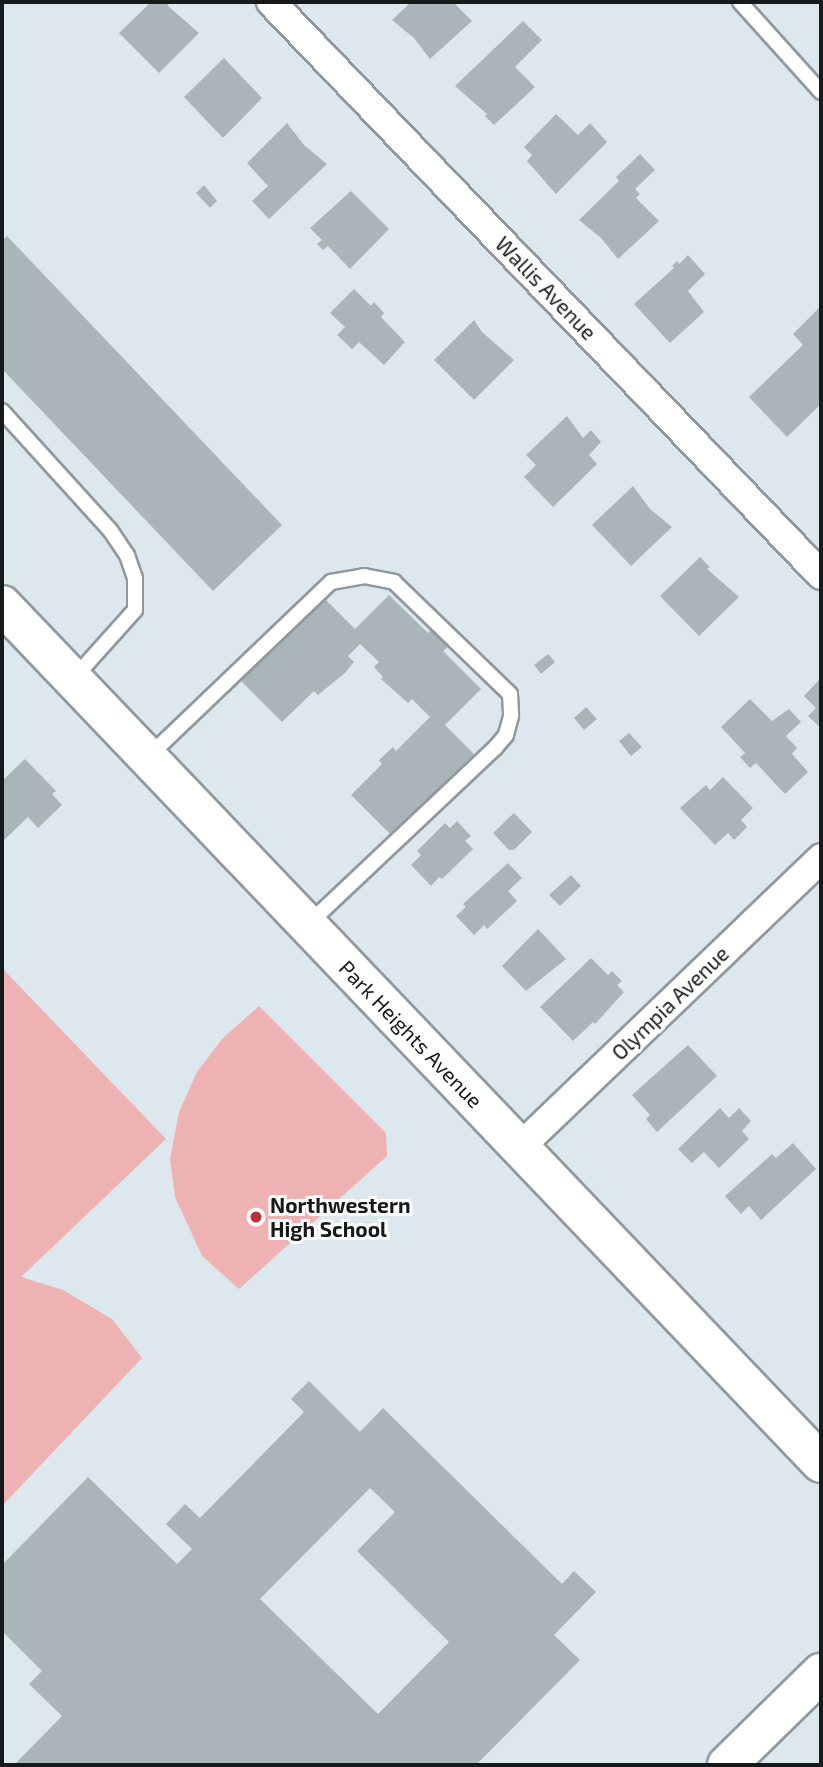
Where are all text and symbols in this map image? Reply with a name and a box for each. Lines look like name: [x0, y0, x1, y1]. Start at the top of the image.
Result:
street label: Wallis Avenue: [490, 231, 602, 345]
street label: Olympia Avenue: [606, 941, 734, 1065]
street label: Park Heights Avenue: [334, 955, 488, 1113]
place label: Northwestern High School: [270, 1192, 411, 1242]
marker: Northwestern High School: [248, 1209, 264, 1225]

